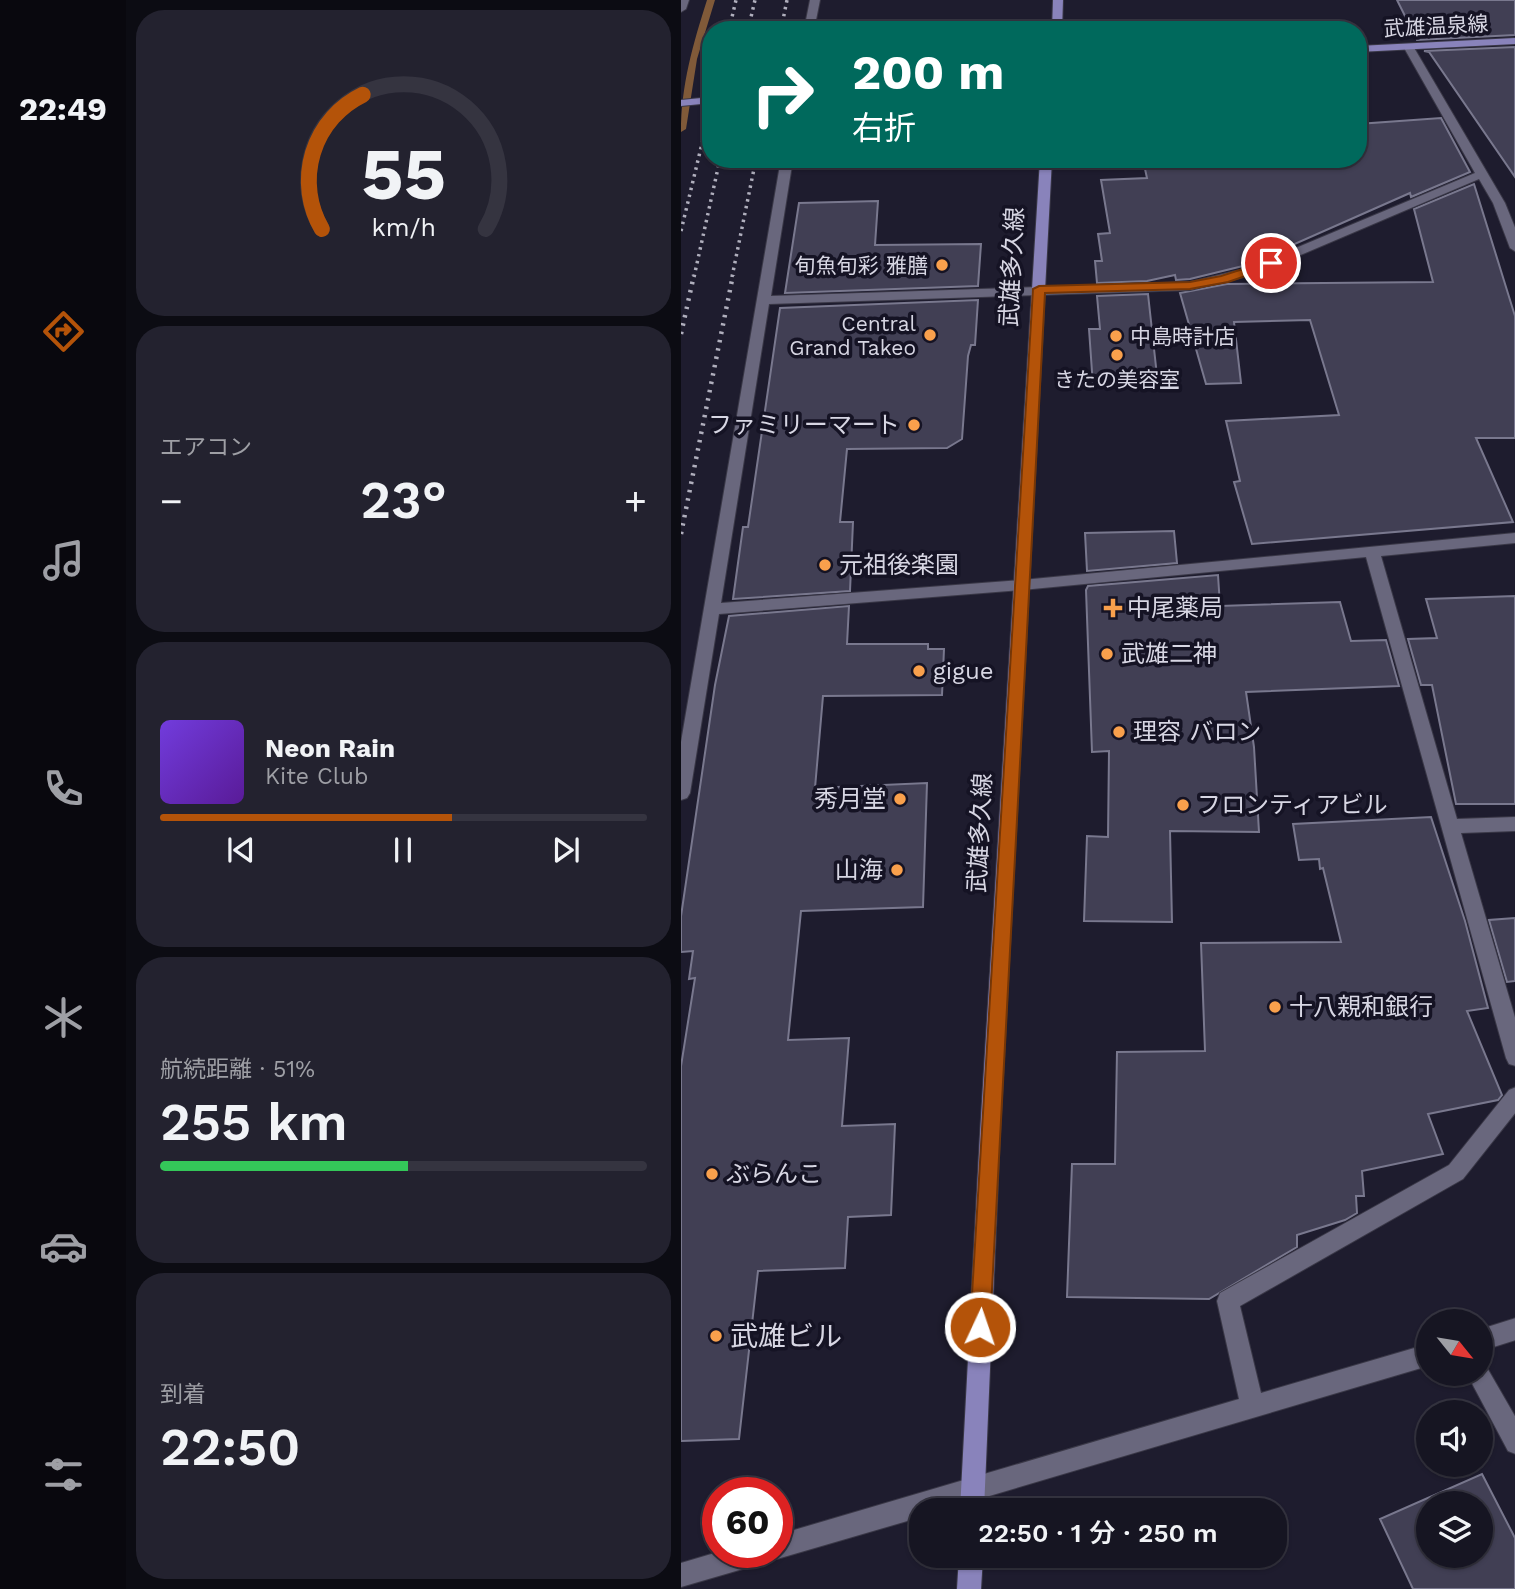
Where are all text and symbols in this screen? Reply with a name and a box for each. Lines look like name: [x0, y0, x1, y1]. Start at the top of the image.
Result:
street label: 武雄温泉線: [1383, 11, 1489, 41]
text: 200 m: [852, 43, 1004, 101]
icon: right: [737, 49, 828, 140]
text: 22:49: [19, 90, 107, 128]
text: 右折: [852, 109, 916, 147]
text: 55: [361, 131, 446, 217]
street label: 武雄多久線: [995, 206, 1029, 328]
text: km/h: [371, 213, 436, 242]
pin: [1241, 233, 1301, 293]
icon: arrive: [1252, 244, 1290, 282]
place label: 旬魚旬彩 雅膳: [795, 253, 928, 278]
marker: 旬魚旬彩 雅膳: [934, 257, 950, 273]
icon: directions: [39, 307, 88, 356]
place label: Central Grand Takeo: [789, 311, 917, 360]
place label: 中島時計店: [1130, 324, 1235, 349]
marker: Central Grand Takeo: [922, 327, 938, 343]
marker: 中島時計店: [1108, 328, 1124, 344]
marker: きたの美容室: [1109, 347, 1125, 363]
place label: きたの美容室: [1054, 367, 1180, 392]
place label: ファミリーマート: [708, 411, 900, 439]
marker: ファミリーマート: [906, 417, 922, 433]
text: エアコン: [160, 434, 252, 461]
text: 23°: [360, 470, 447, 531]
text: −: [160, 479, 183, 523]
text: +: [624, 479, 647, 523]
icon: music: [39, 536, 88, 585]
place label: 元祖後楽園: [839, 551, 959, 579]
marker: 元祖後楽園: [817, 557, 833, 573]
place label: 中尾薬局: [1127, 594, 1223, 622]
marker: 中尾薬局: [1105, 600, 1121, 616]
place label: 武雄二神: [1121, 640, 1217, 668]
marker: 武雄二神: [1099, 646, 1115, 662]
place label: gigue: [933, 657, 994, 685]
marker: gigue: [911, 663, 927, 679]
place label: 理容 バロン: [1133, 718, 1261, 746]
marker: 理容 バロン: [1111, 724, 1127, 740]
text: Neon Rain: [265, 733, 395, 763]
text: Kite Club: [265, 763, 368, 790]
icon: phone: [39, 764, 88, 813]
street label: 武雄多久線: [963, 772, 997, 894]
place label: 秀月堂: [814, 785, 886, 813]
marker: 秀月堂: [892, 791, 908, 807]
place label: フロンティアビル: [1197, 791, 1388, 819]
marker: フロンティアビル: [1175, 797, 1191, 813]
icon: previous: [222, 831, 260, 869]
icon: pause: [384, 831, 422, 869]
icon: next: [547, 831, 585, 869]
place label: 山海: [835, 856, 883, 884]
marker: 山海: [889, 862, 905, 878]
icon: climate: [39, 993, 88, 1042]
place label: 十八親和銀行: [1289, 993, 1433, 1021]
marker: 十八親和銀行: [1267, 999, 1283, 1015]
text: 航続距離 · 51%: [160, 1056, 315, 1083]
text: 255 km: [160, 1092, 348, 1153]
place label: ぶらんこ: [726, 1160, 822, 1188]
marker: ぶらんこ: [704, 1166, 720, 1182]
icon: car: [39, 1222, 88, 1271]
position arrow: [943, 1290, 1017, 1364]
north arrow: [1416, 1309, 1493, 1386]
map controls: [1416, 1309, 1493, 1568]
place label: 武雄ビル: [730, 1320, 842, 1353]
marker: 武雄ビル: [708, 1328, 724, 1344]
text: 到着: [160, 1381, 206, 1408]
button: sound: [1416, 1400, 1493, 1477]
text: 22:50: [160, 1417, 300, 1478]
icon: filters: [39, 1450, 88, 1499]
speed limit sign: 60: [702, 1477, 793, 1568]
button: layers: [1416, 1491, 1493, 1568]
text: 22:50 · 1 分 · 250 m: [978, 1518, 1218, 1548]

